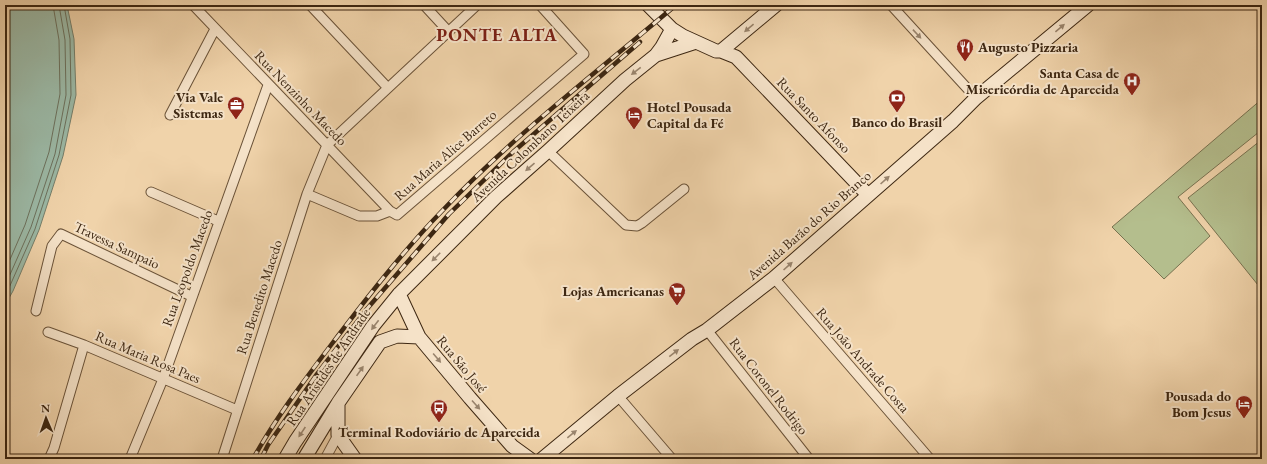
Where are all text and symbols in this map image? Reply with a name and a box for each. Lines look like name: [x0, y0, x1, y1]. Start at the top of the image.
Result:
district label: PONTE ALTA: [436, 23, 558, 46]
one-way arrow: [1055, 23, 1065, 32]
one-way arrow: [743, 24, 754, 33]
one-way arrow: [913, 29, 922, 39]
restaurant icon: Augusto Pizzaria: [955, 37, 975, 62]
place label: Augusto Pizzaria: [977, 38, 1079, 56]
street label: Rua Nenzinho Macedo: [251, 47, 351, 149]
place label: Santa Casa de Misericórdia de Aparecida: [966, 64, 1120, 98]
one-way arrow: [631, 66, 642, 75]
hospital icon: Santa Casa de Misericórdia de Aparecida: [1122, 71, 1142, 96]
street label: Rua Santo Afonso: [773, 73, 855, 157]
street label: Avenida Colombano Teixeira: [466, 86, 593, 206]
place label: Via Vale Sistemas: [173, 88, 223, 122]
bank icon: Banco do Brasil: [887, 88, 907, 113]
office icon: Via Vale Sistemas: [226, 95, 246, 120]
place label: Hotel Pousada Capital da Fé: [647, 98, 732, 132]
street label: Rua Maria Alice Barreto: [390, 105, 500, 205]
hotel icon: Hotel Pousada Capital da Fé: [624, 105, 644, 130]
place label: Banco do Brasil: [852, 113, 942, 131]
one-way arrow: [525, 163, 535, 172]
street label: Avenida Barão do Rio Branco: [743, 166, 875, 284]
one-way arrow: [880, 175, 891, 184]
street label: Rua Leopoldo Macedo: [158, 207, 217, 329]
street label: Travessa Sampaio: [71, 217, 163, 273]
street label: Rua Benedito Macedo: [232, 237, 286, 357]
one-way arrow: [431, 252, 441, 262]
one-way arrow: [783, 261, 793, 271]
supermarket icon: Lojas Americanas: [667, 281, 687, 306]
place label: Lojas Americanas: [562, 282, 664, 300]
street label: Rua Aristides de Andrade: [282, 304, 374, 429]
street label: Rua João Andrade Costa: [812, 304, 914, 417]
one-way arrow: [371, 319, 379, 330]
street label: Rua Maria Rosa Paes: [93, 327, 204, 387]
street label: Rua São José: [433, 332, 491, 397]
street label: Rua Coronel Rodrigo: [725, 334, 813, 438]
one-way arrow: [668, 349, 679, 357]
one-way arrow: [433, 353, 442, 364]
one-way arrow: [356, 365, 364, 376]
place label: Pousada do Bom Jesus: [1165, 387, 1231, 421]
hotel icon: Pousada do Bom Jesus: [1234, 394, 1254, 419]
north arrow: [26, 398, 66, 438]
bus stop icon: Terminal Rodoviário de Aparecida: [429, 398, 449, 423]
one-way arrow: [471, 399, 480, 410]
text: N: [41, 401, 50, 415]
place label: Terminal Rodoviário de Aparecida: [338, 423, 541, 441]
one-way arrow: [298, 427, 306, 438]
one-way arrow: [567, 430, 577, 439]

